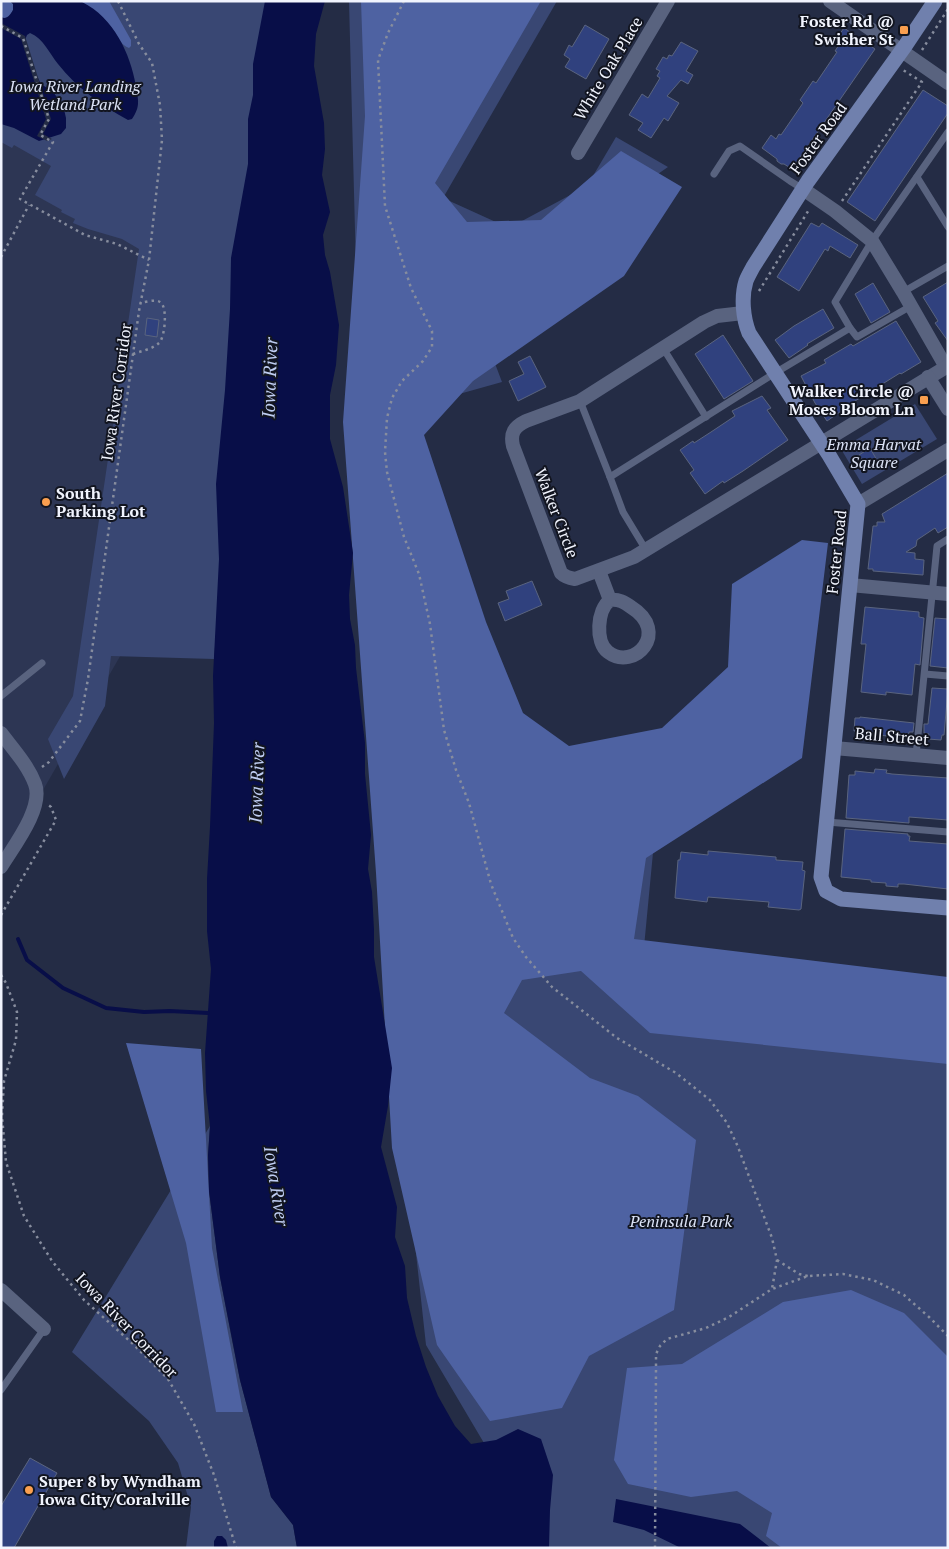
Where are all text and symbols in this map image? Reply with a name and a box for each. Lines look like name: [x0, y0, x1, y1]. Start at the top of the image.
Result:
place label: Foster Rd @ Swisher St: [800, 10, 895, 50]
street label: White Oak Place: [569, 12, 647, 124]
marker: Foster Rd @ Swisher St: [898, 24, 910, 36]
park label: Iowa River Landing Wetland Park: [8, 75, 142, 115]
street label: Foster Road: [784, 97, 852, 179]
street label: Iowa River Corridor: [95, 321, 137, 462]
water label: Iowa River: [256, 336, 282, 420]
place label: Walker Circle @ Moses Bloom Ln: [789, 380, 915, 420]
marker: Walker Circle @ Moses Bloom Ln: [918, 394, 930, 406]
park label: Emma Harvat Square: [826, 433, 922, 473]
street label: Walker Circle: [530, 465, 584, 561]
place label: South Parking Lot: [56, 482, 146, 522]
marker: South Parking Lot: [40, 496, 52, 508]
street label: Foster Road: [821, 509, 851, 595]
street label: Ball Street: [854, 722, 930, 750]
water label: Iowa River: [243, 741, 269, 825]
water label: Iowa River: [259, 1143, 295, 1229]
park label: Peninsula Park: [629, 1210, 732, 1232]
street label: Iowa River Corridor: [71, 1268, 184, 1383]
place label: Super 8 by Wyndham Iowa City/Coralville: [39, 1470, 201, 1510]
marker: Super 8 by Wyndham Iowa City/Coralville: [23, 1484, 35, 1496]

